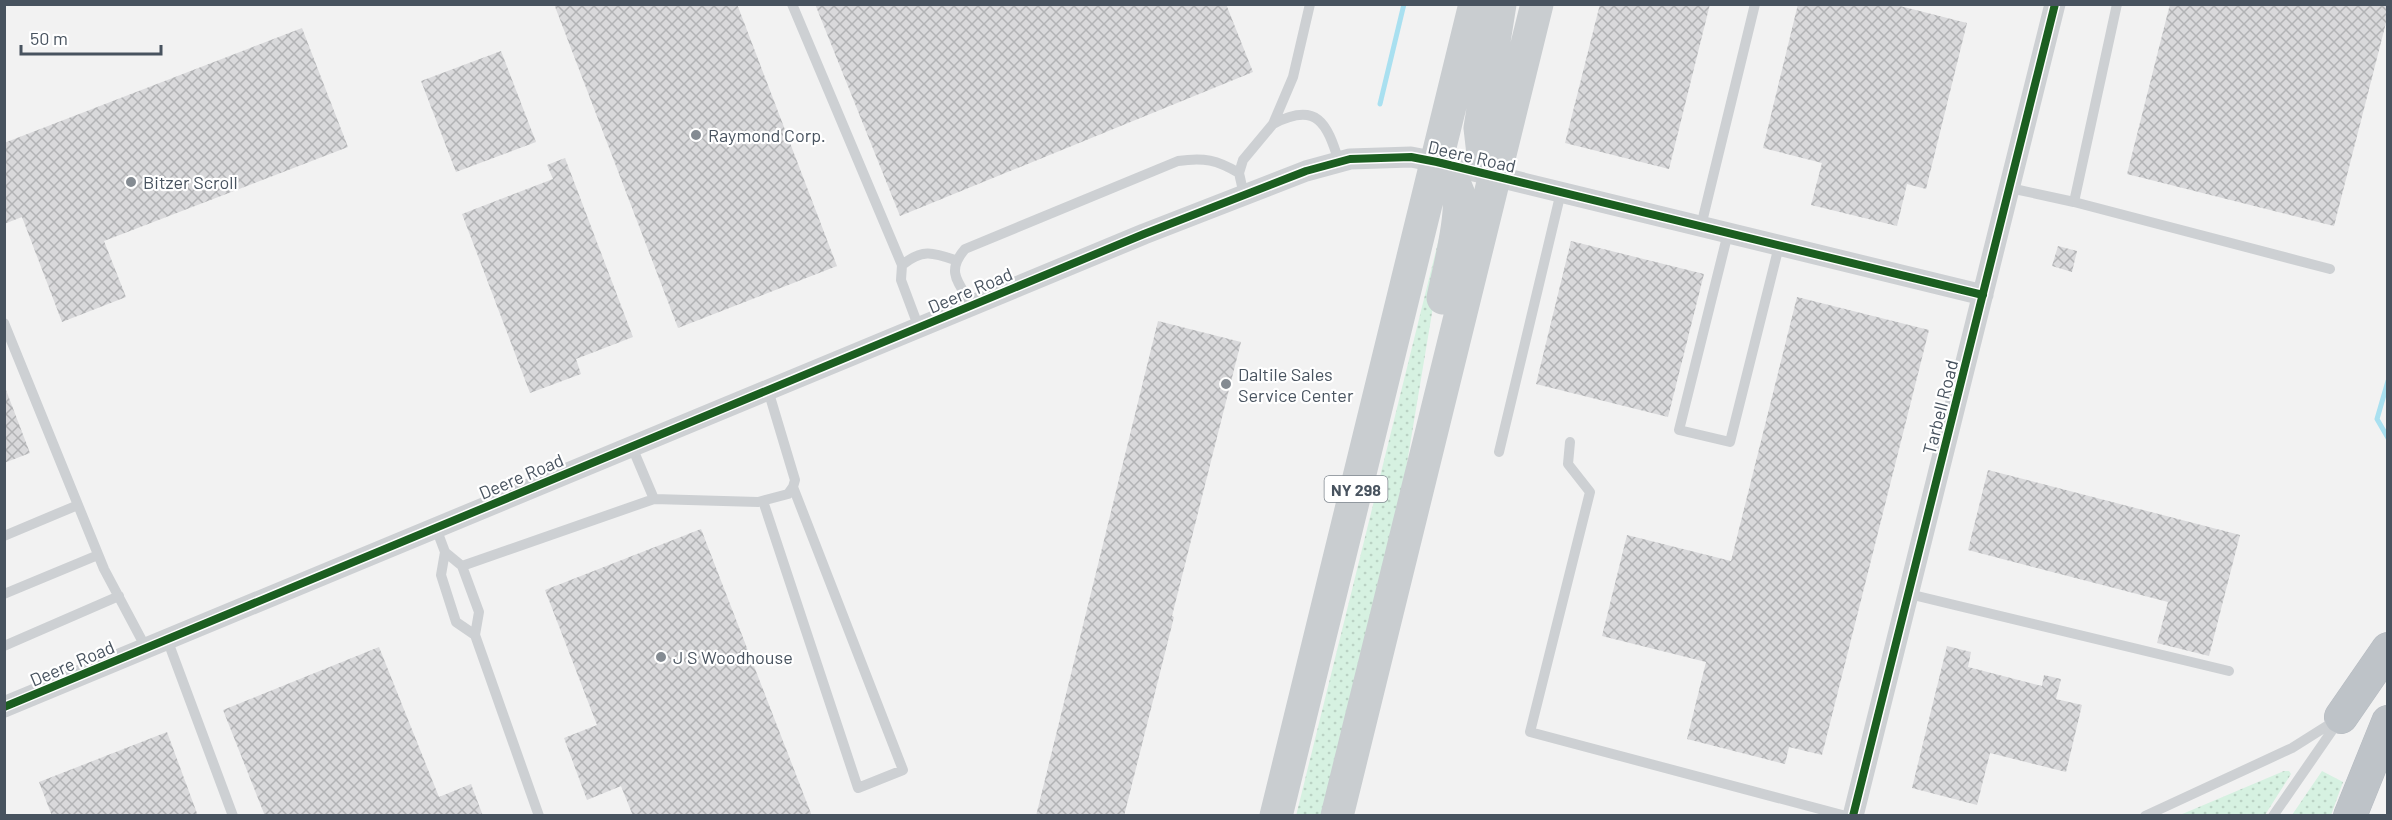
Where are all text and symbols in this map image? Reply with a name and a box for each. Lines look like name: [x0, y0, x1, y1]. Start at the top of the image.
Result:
scale bar: [21, 18, 160, 56]
text: 50 m: [30, 27, 68, 49]
place label: Raymond Corp.: [708, 124, 826, 146]
marker: Raymond Corp.: [689, 128, 703, 142]
street label: Deere Road: [1426, 135, 1518, 177]
place label: Bitzer Scroll: [143, 171, 238, 193]
marker: Bitzer Scroll: [124, 175, 138, 189]
street label: Deere Road: [924, 262, 1016, 318]
street label: Tarbell Road: [1918, 357, 1962, 457]
place label: Daltile Sales Service Center: [1238, 363, 1354, 406]
marker: Daltile Sales Service Center: [1219, 377, 1233, 391]
street label: Deere Road: [475, 448, 567, 504]
road number: NY 298: [1324, 476, 1388, 502]
street label: Deere Road: [26, 635, 118, 691]
place label: J S Woodhouse: [673, 646, 793, 668]
marker: J S Woodhouse: [654, 650, 668, 664]

